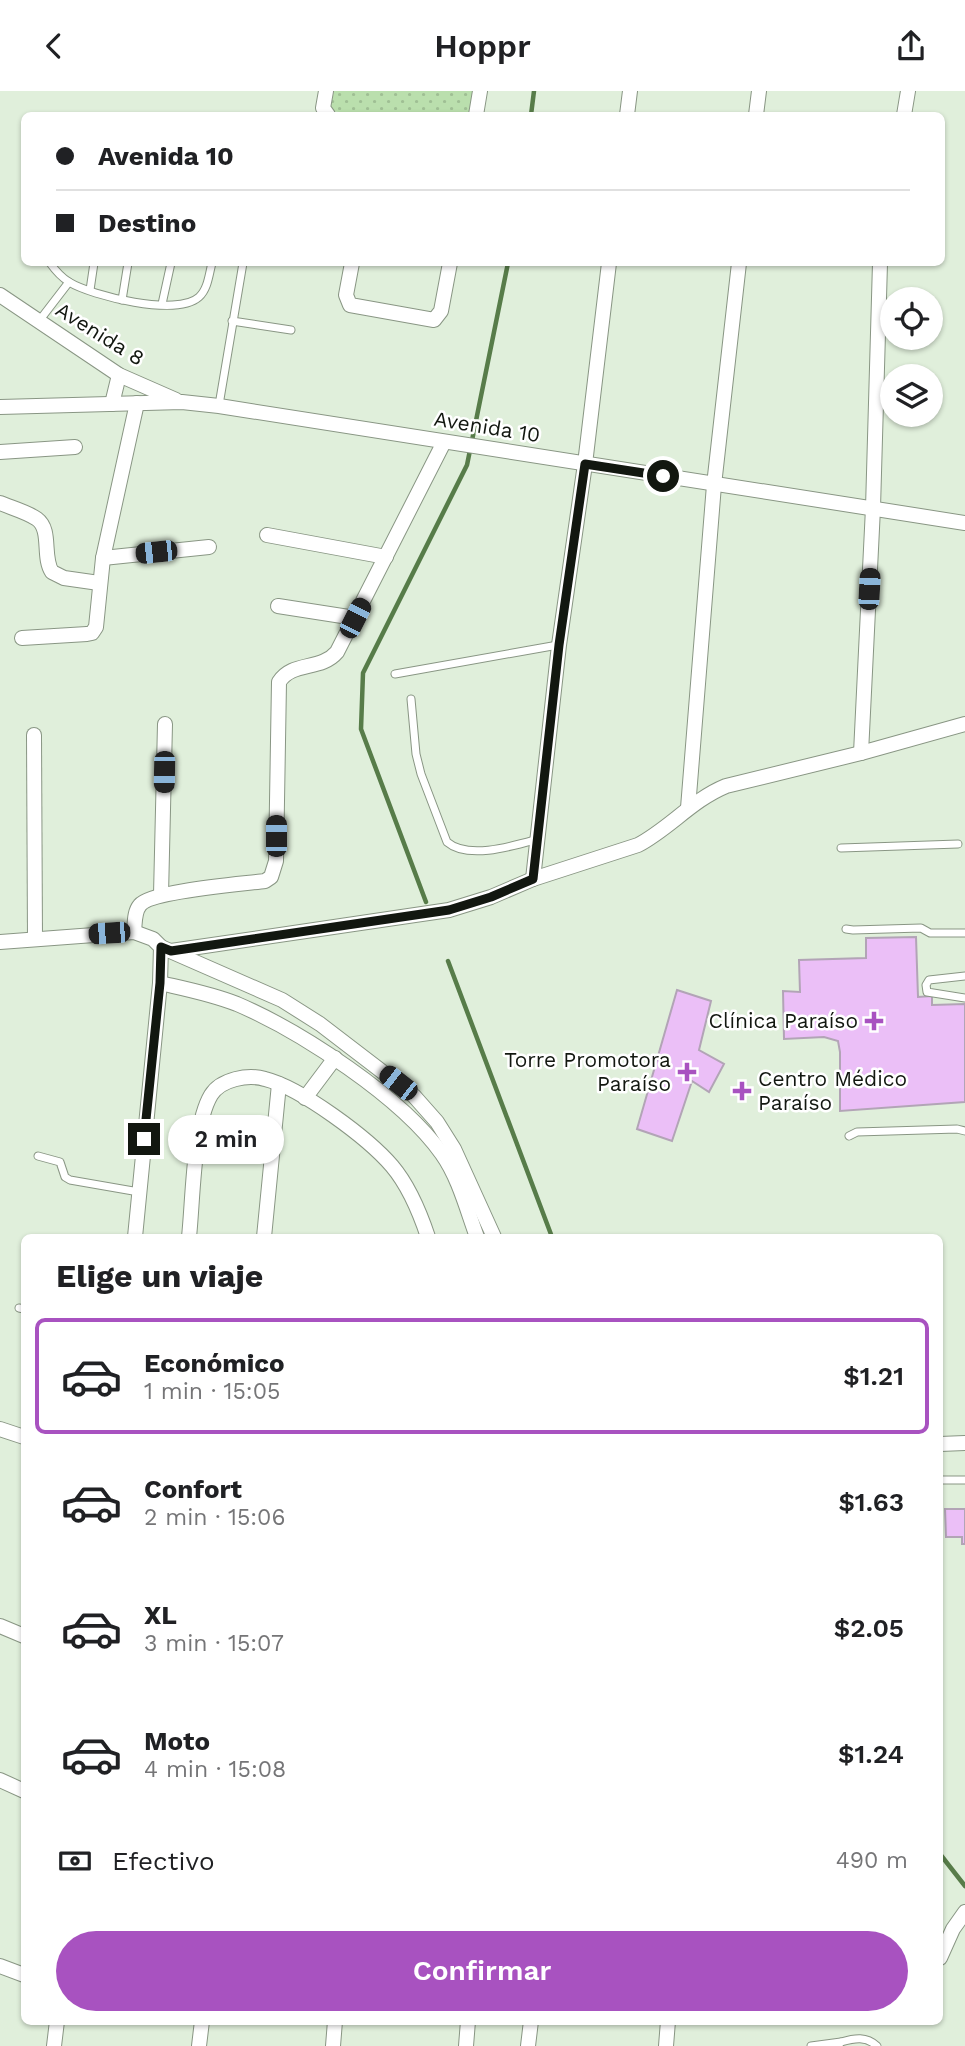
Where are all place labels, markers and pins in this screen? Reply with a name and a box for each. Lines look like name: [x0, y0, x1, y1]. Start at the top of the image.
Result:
place label: Clínica Paraíso: [709, 1008, 858, 1033]
marker: Clínica Paraíso: [864, 1011, 884, 1031]
place label: Torre Promotora Paraíso: [504, 1047, 671, 1096]
marker: Torre Promotora Paraíso: [677, 1062, 697, 1082]
place label: Centro Médico Paraíso: [758, 1066, 907, 1115]
marker: Centro Médico Paraíso: [732, 1081, 752, 1101]

